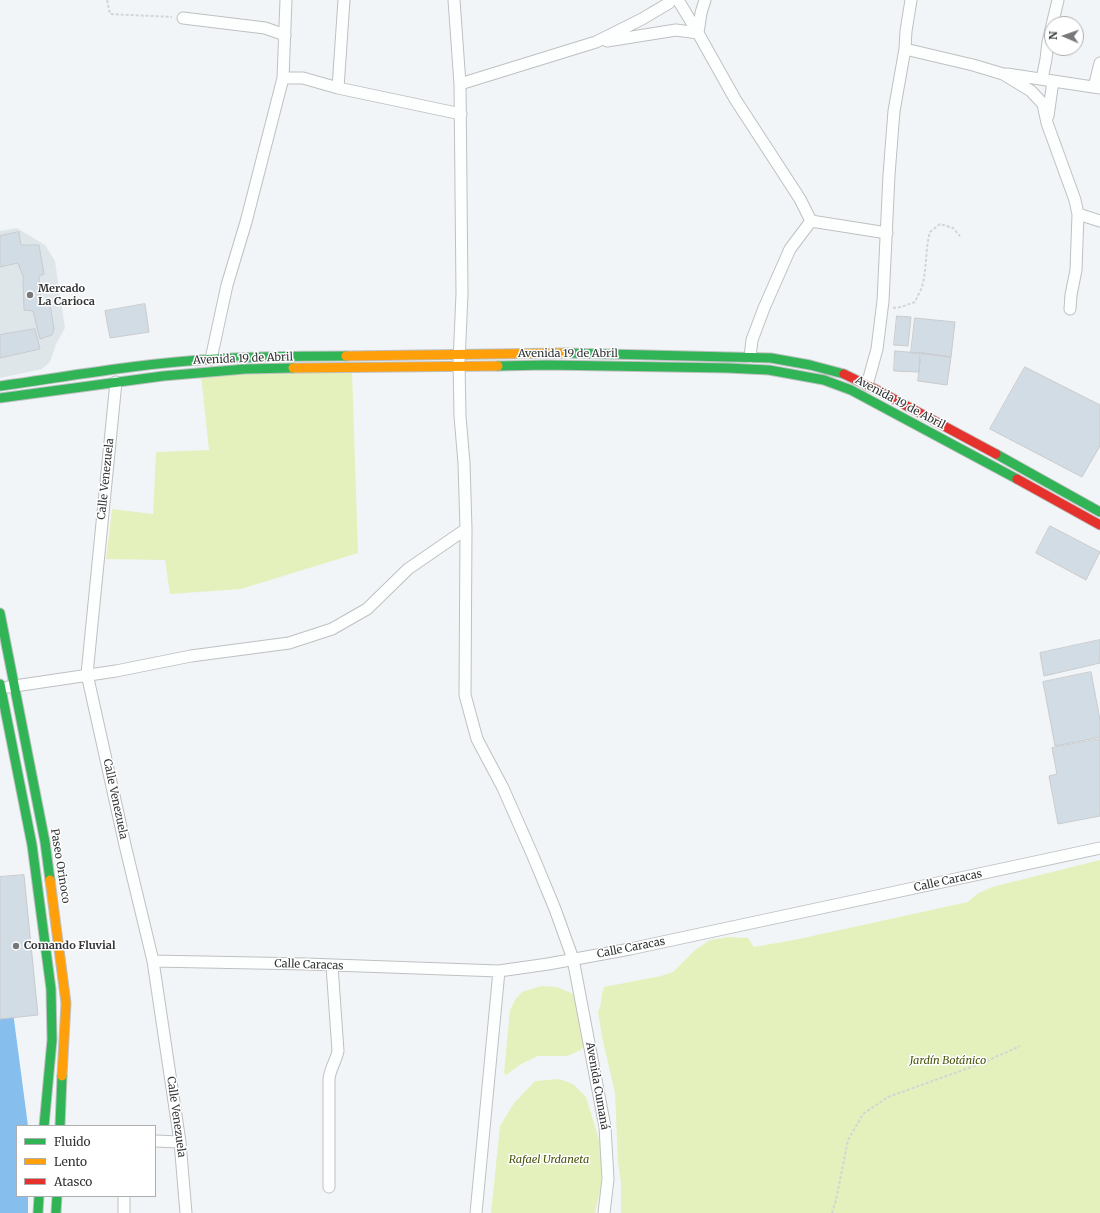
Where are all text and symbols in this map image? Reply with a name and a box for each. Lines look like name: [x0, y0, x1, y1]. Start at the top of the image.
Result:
north arrow: [1044, 16, 1084, 56]
text: N: [1046, 31, 1060, 40]
place label: Mercado La Carioca: [38, 282, 95, 308]
marker: Mercado La Carioca: [25, 290, 35, 300]
street label: Avenida 19 de Abril: [518, 347, 618, 361]
street label: Avenida 19 de Abril: [193, 351, 293, 367]
street label: Avenida 19 de Abril: [853, 374, 947, 432]
street label: Calle Venezuela: [95, 438, 117, 520]
street label: Calle Venezuela: [100, 758, 130, 840]
street label: Paseo Orinoco: [48, 828, 72, 904]
street label: Calle Caracas: [913, 867, 983, 895]
street label: Calle Caracas: [596, 935, 666, 961]
place label: Comando Fluvial: [24, 939, 116, 953]
marker: Comando Fluvial: [11, 941, 21, 951]
street label: Calle Caracas: [274, 957, 344, 973]
street label: Avenida Cumaná: [583, 1041, 611, 1131]
park label: Jardín Botánico: [910, 1054, 986, 1068]
street label: Calle Venezuela: [164, 1076, 188, 1158]
legend: [16, 1125, 156, 1197]
text: Fluido: [54, 1134, 91, 1149]
park label: Rafael Urdaneta: [509, 1153, 589, 1167]
text: Lento: [54, 1154, 87, 1169]
text: Atasco: [54, 1174, 92, 1189]

